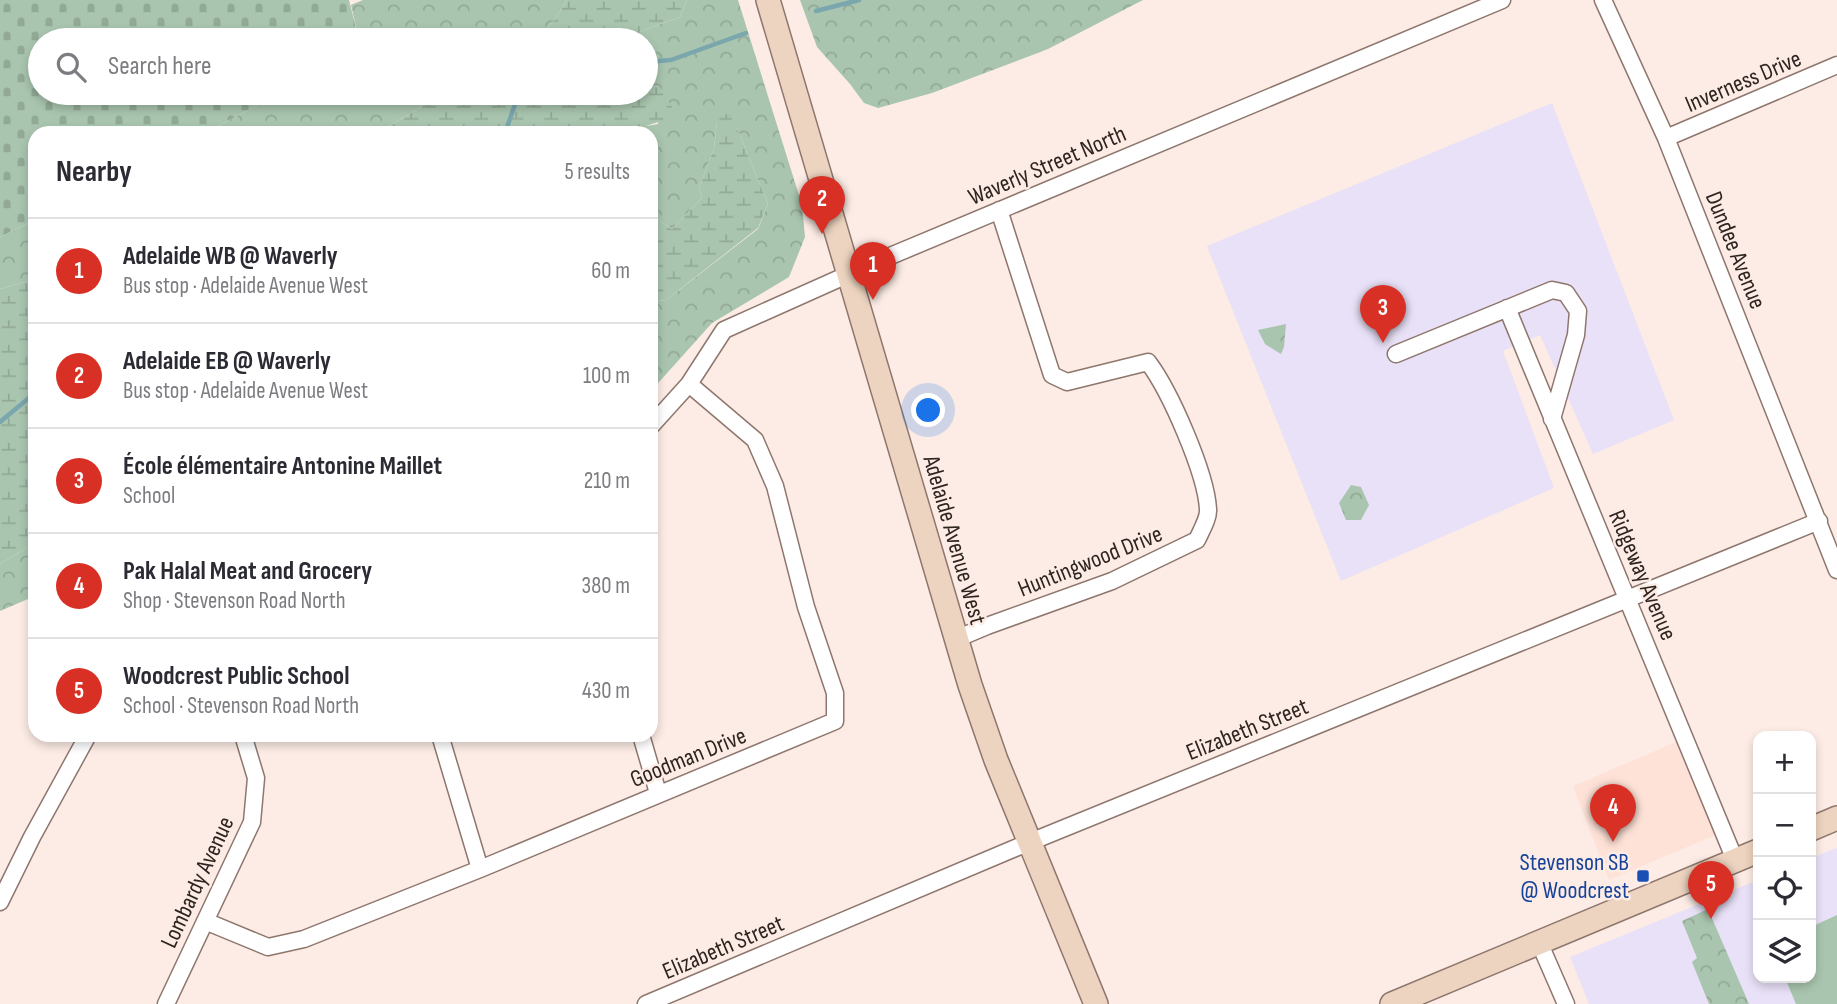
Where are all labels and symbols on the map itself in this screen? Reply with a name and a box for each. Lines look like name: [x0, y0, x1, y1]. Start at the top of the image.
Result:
street label: Inverness Drive: [1681, 44, 1806, 119]
street label: Waverly Street North: [964, 119, 1130, 212]
pin: 2: [799, 176, 845, 234]
street label: Dundee Avenue: [1699, 187, 1772, 313]
pin: 1: [850, 242, 896, 300]
pin: 3: [1360, 285, 1406, 343]
your location: [911, 393, 945, 427]
street label: Adelaide Avenue West: [916, 451, 993, 628]
street label: Ridgeway Avenue: [1602, 506, 1683, 645]
street label: Huntingwood Drive: [1014, 519, 1167, 604]
street label: Elizabeth Street: [1182, 692, 1312, 767]
street label: Goodman Drive: [626, 721, 750, 794]
pin: 4: [1590, 784, 1636, 842]
street label: Lombardy Avenue: [154, 812, 240, 952]
place label: Stevenson SB @ Woodcrest: [1519, 848, 1629, 905]
pin: 5: [1688, 861, 1734, 919]
marker: Stevenson SB @ Woodcrest: [1635, 868, 1651, 884]
street label: Elizabeth Street: [658, 909, 788, 986]

